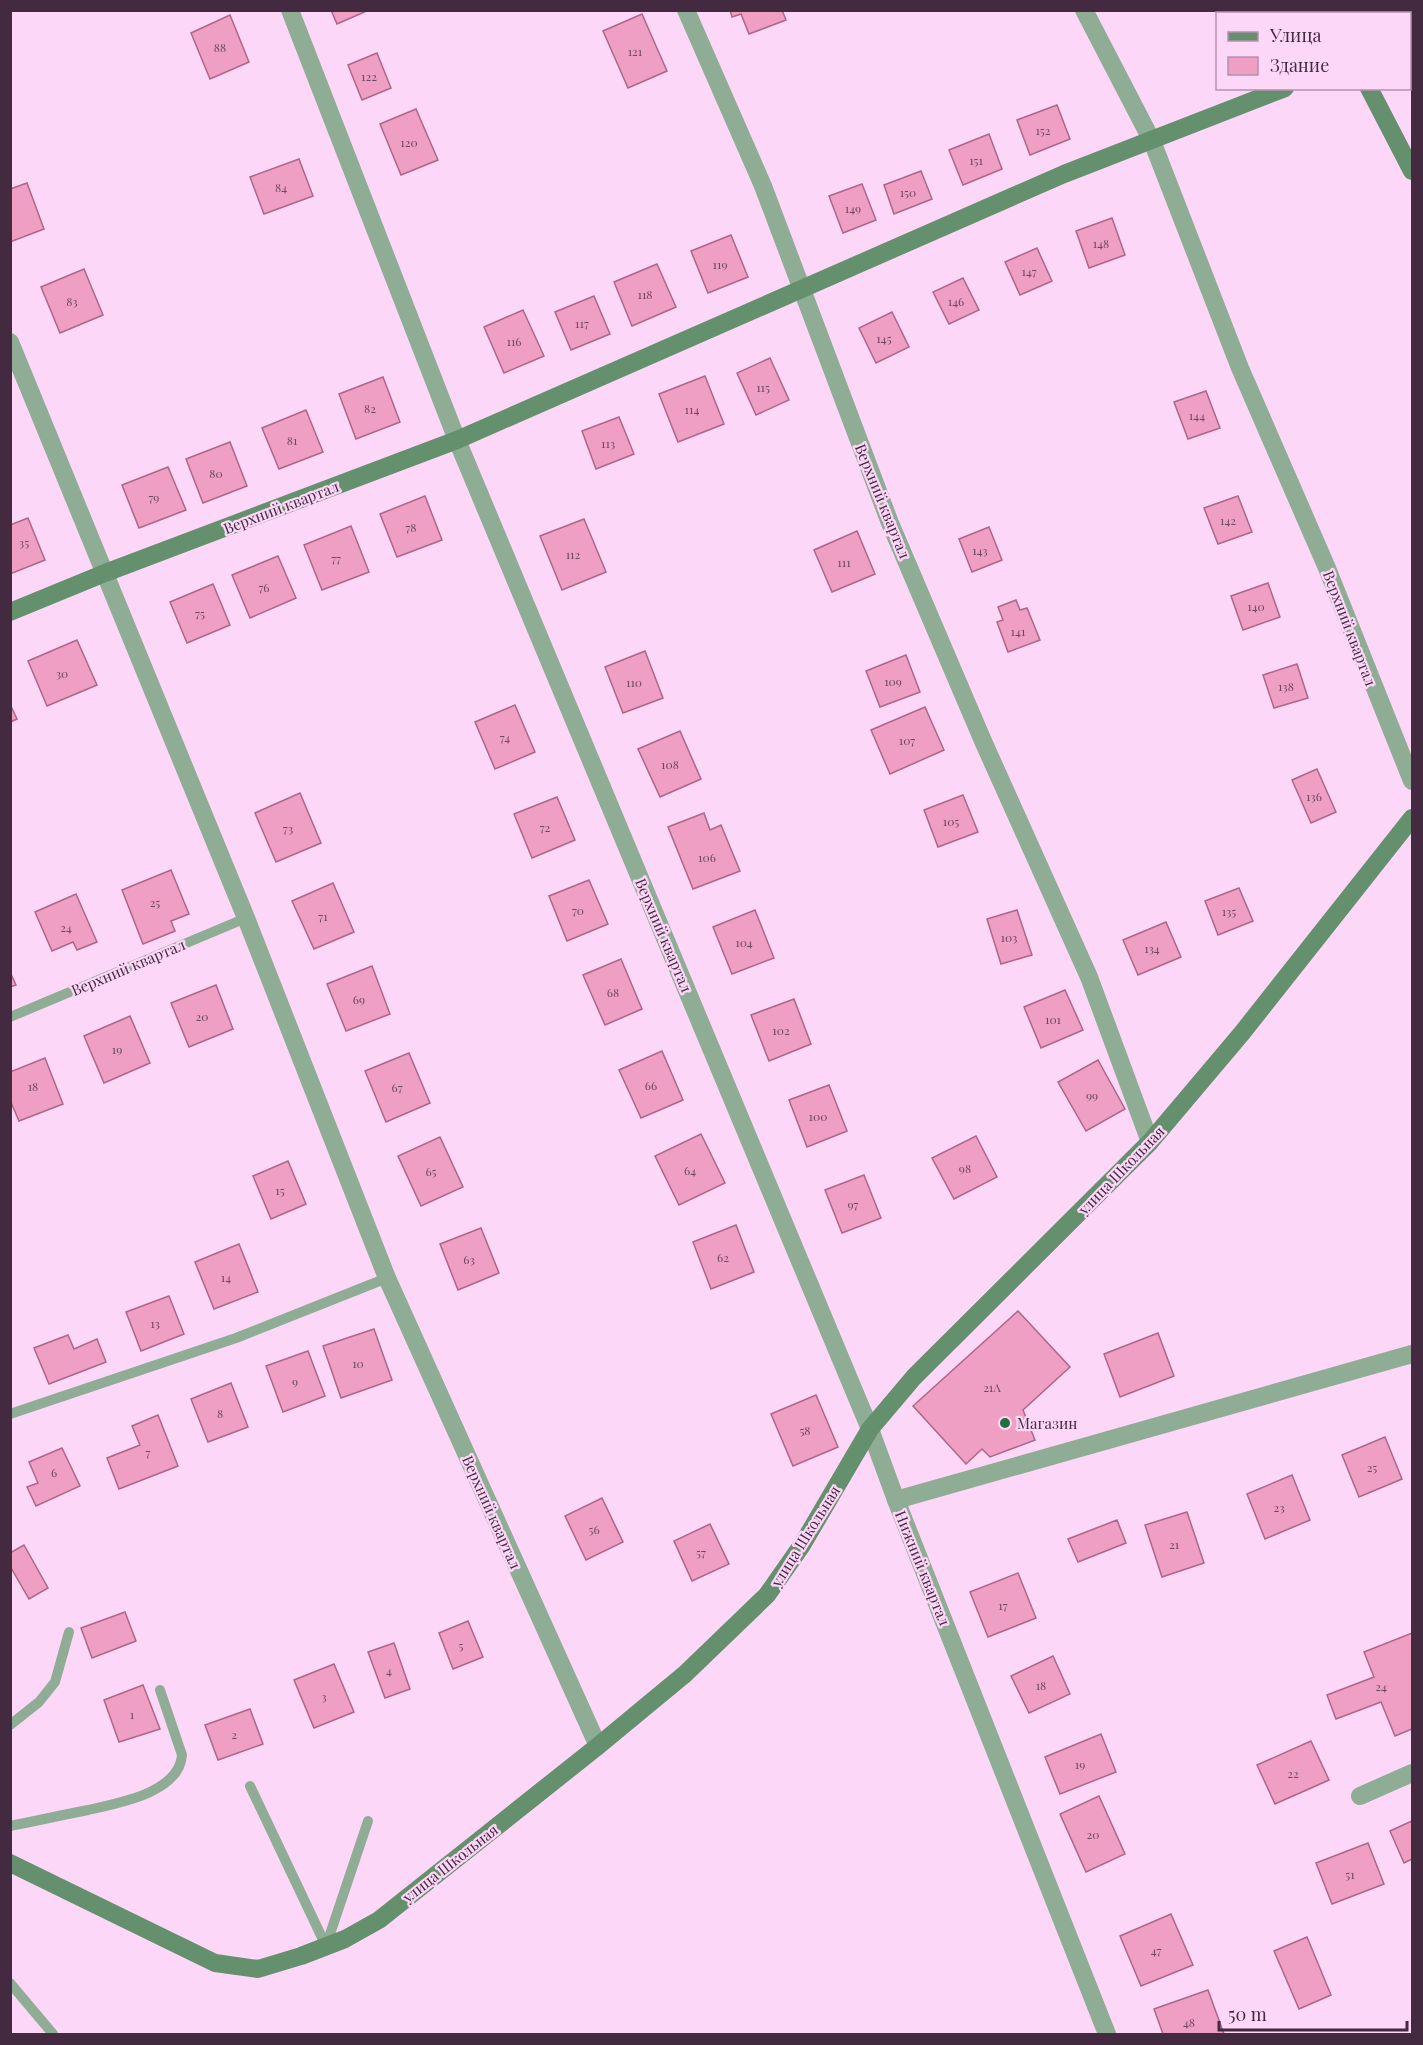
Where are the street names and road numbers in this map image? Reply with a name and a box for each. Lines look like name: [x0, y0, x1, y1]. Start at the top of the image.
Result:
street label: Верхний квартал: [851, 441, 915, 562]
street label: Верхний квартал: [220, 476, 342, 538]
street label: Верхний квартал: [1319, 567, 1381, 689]
street label: Верхний квартал: [631, 875, 697, 996]
street label: Верхний квартал: [68, 934, 189, 1000]
street label: улица Школьная: [1073, 1121, 1168, 1219]
street label: Верхний квартал: [458, 1452, 526, 1572]
street label: улица Школьная: [765, 1482, 844, 1591]
street label: Нижний квартал: [891, 1508, 955, 1629]
street label: улица Школьная: [397, 1819, 502, 1907]

